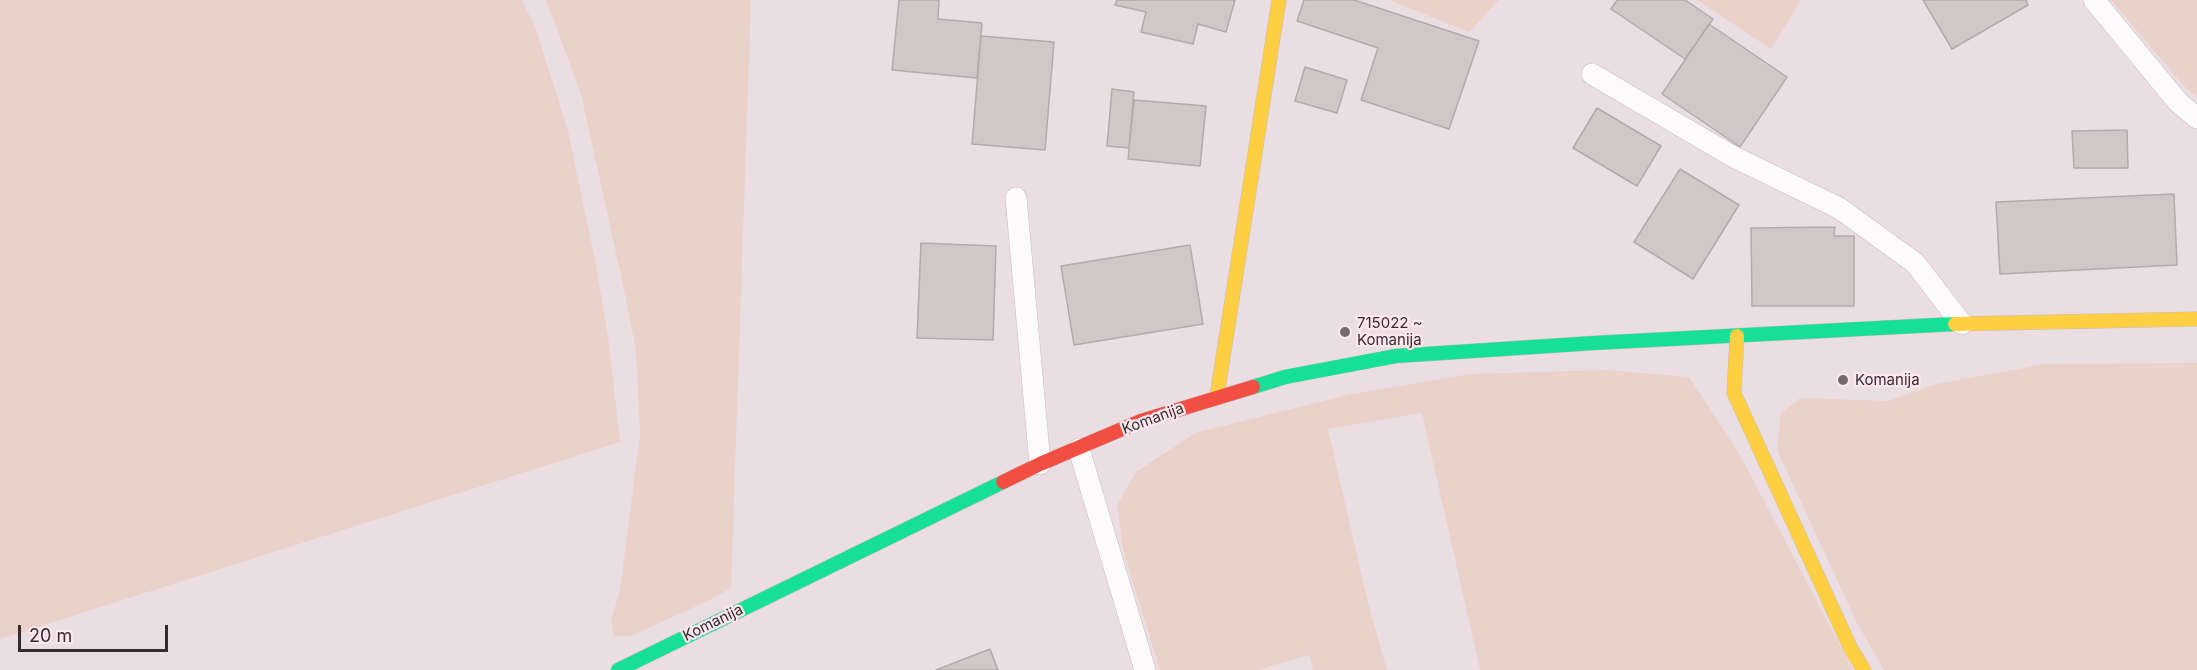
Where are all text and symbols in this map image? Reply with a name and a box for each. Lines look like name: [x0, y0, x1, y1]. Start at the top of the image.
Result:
place label: 715022 ~ Komanija: [1357, 314, 1423, 349]
marker: 715022 ~ Komanija: [1338, 325, 1352, 339]
place label: Komanija: [1855, 371, 1920, 389]
marker: Komanija: [1836, 373, 1850, 387]
street label: Komanija: [1120, 399, 1186, 439]
street label: Komanija: [680, 601, 746, 645]
scale bar: [21, 613, 171, 651]
text: 20 m: [29, 625, 72, 646]

